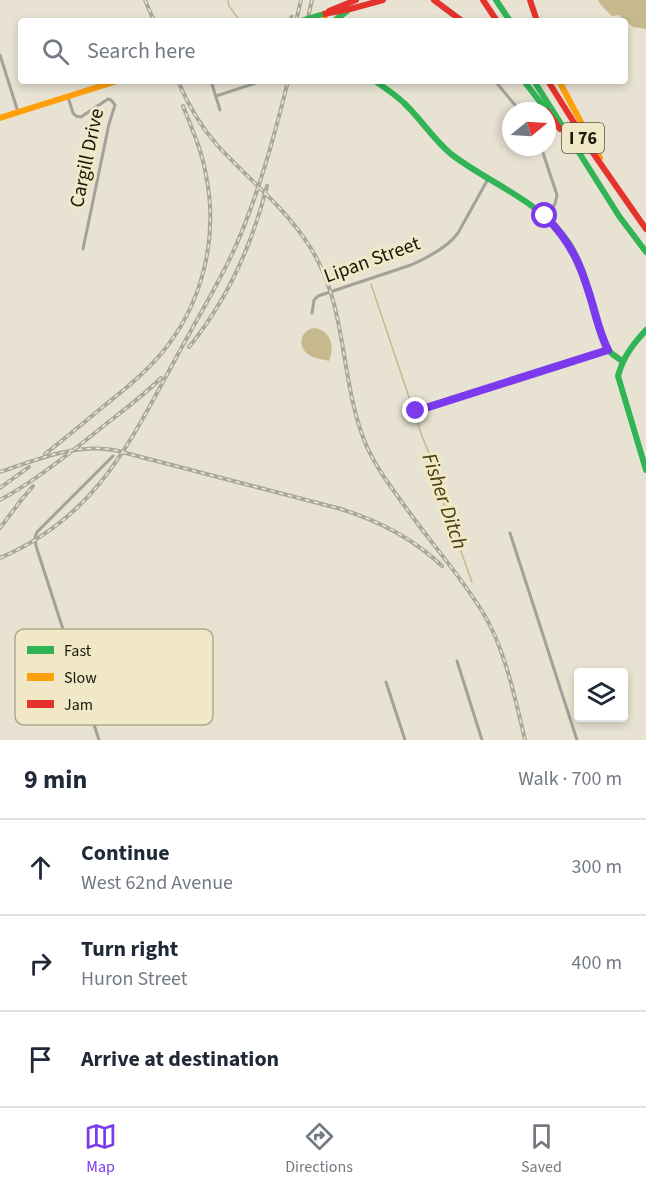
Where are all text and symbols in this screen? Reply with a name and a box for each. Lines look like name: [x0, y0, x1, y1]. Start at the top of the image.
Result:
search box: [18, 18, 628, 84]
icon: search: [39, 35, 72, 68]
text: Search here: [87, 35, 195, 67]
north arrow: [502, 102, 556, 156]
street label: Cargill Drive: [63, 106, 111, 210]
road number: I 76: [562, 123, 604, 153]
route start: [531, 202, 557, 228]
street label: Lipan Street: [320, 230, 424, 290]
route end: [402, 397, 428, 423]
water label: Fisher Ditch: [415, 449, 475, 553]
legend: [15, 629, 213, 725]
text: Fast: [64, 640, 92, 662]
text: Slow: [64, 667, 97, 689]
map controls: [574, 668, 628, 722]
button: layers: [574, 668, 628, 722]
text: Jam: [64, 694, 93, 716]
text: 9 min: [24, 761, 87, 798]
text: Walk · 700 m: [518, 765, 622, 793]
text: Continue: [81, 837, 170, 869]
icon: ahead: [24, 851, 57, 884]
text: 300 m: [572, 853, 622, 881]
text: West 62nd Avenue: [81, 869, 233, 897]
text: Turn right: [81, 933, 178, 965]
icon: right: [24, 947, 57, 980]
text: 400 m: [572, 949, 622, 977]
text: Huron Street: [81, 965, 188, 993]
icon: arrive: [24, 1043, 57, 1076]
text: Arrive at destination: [81, 1043, 279, 1075]
tab: Map: [84, 1120, 117, 1178]
tab: Directions: [285, 1120, 353, 1178]
tab: Saved: [521, 1120, 562, 1178]

